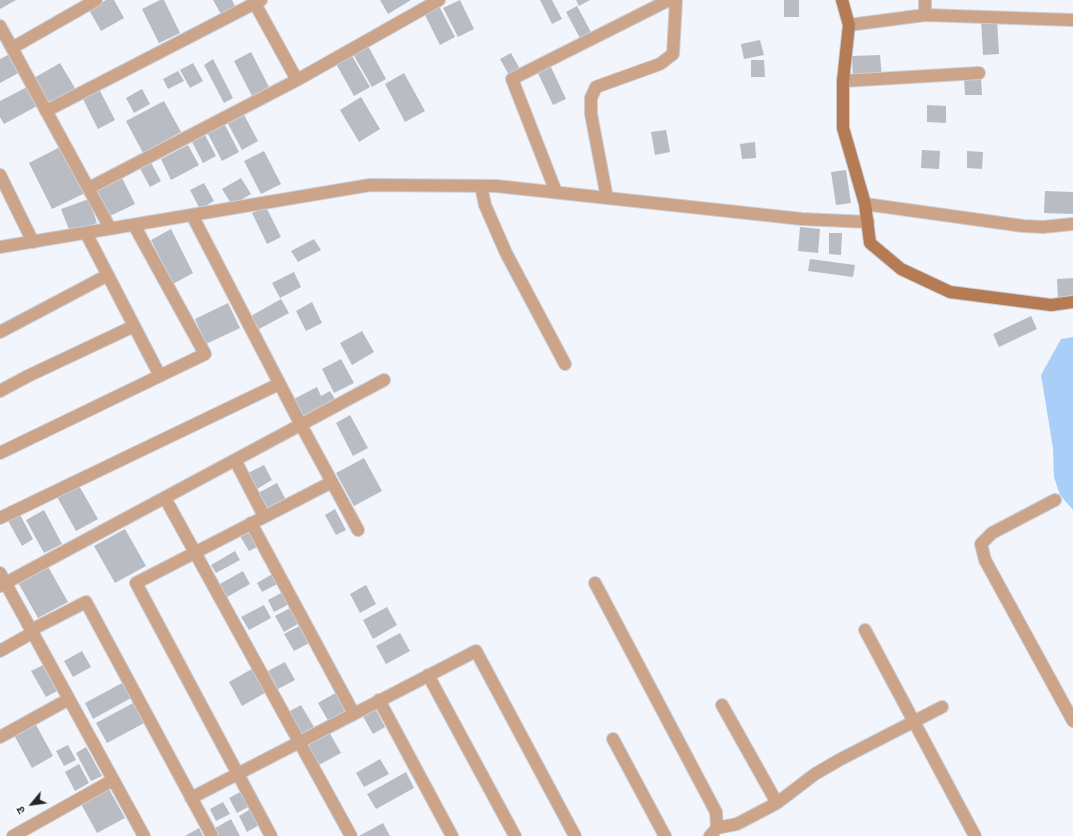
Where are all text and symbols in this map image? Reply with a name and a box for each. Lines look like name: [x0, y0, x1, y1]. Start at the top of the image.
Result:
north arrow: [12, 784, 52, 824]
text: उ: [13, 804, 29, 817]

